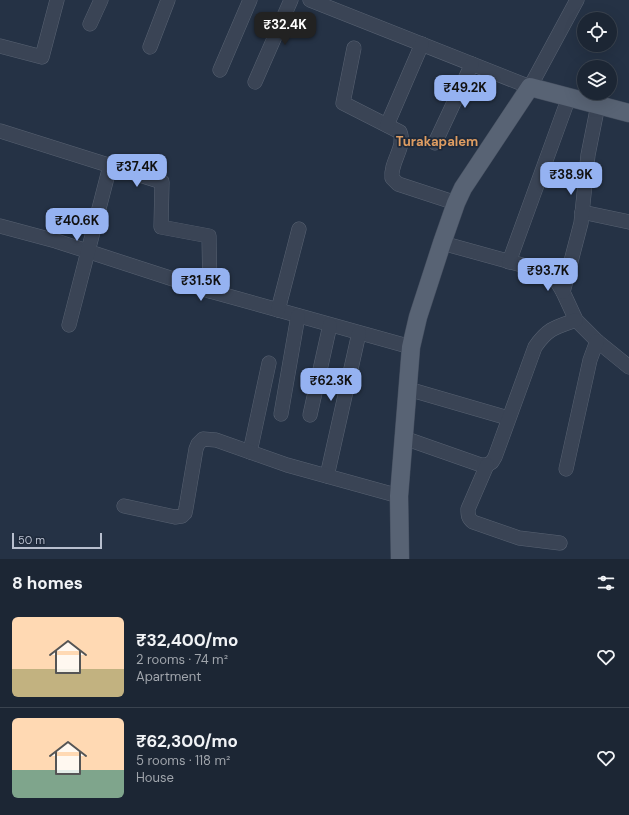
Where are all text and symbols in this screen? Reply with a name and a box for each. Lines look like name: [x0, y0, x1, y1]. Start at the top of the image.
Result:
pin: ₹32.4K: [252, 12, 318, 46]
map controls: [577, 12, 617, 100]
button: locate: [577, 12, 617, 52]
text: ₹32.4K: [263, 16, 307, 33]
button: layers: [577, 60, 617, 100]
pin: ₹49.2K: [432, 75, 498, 109]
text: ₹49.2K: [443, 79, 487, 96]
district label: Turakapalem: [396, 133, 478, 150]
pin: ₹37.4K: [104, 154, 170, 188]
text: ₹37.4K: [116, 158, 158, 175]
pin: ₹38.9K: [538, 162, 604, 196]
text: ₹38.9K: [549, 166, 593, 183]
pin: ₹40.6K: [44, 208, 110, 242]
text: ₹40.6K: [55, 212, 99, 229]
pin: ₹93.7K: [515, 258, 581, 292]
text: ₹93.7K: [527, 262, 569, 279]
pin: ₹31.5K: [168, 268, 234, 302]
text: ₹31.5K: [181, 272, 221, 289]
pin: ₹62.3K: [298, 368, 364, 402]
text: ₹62.3K: [309, 372, 353, 389]
scale bar: [12, 531, 102, 550]
text: 50 m: [18, 533, 45, 547]
text: 8 homes: [12, 572, 83, 594]
icon: filters: [595, 572, 617, 594]
text: ₹32,400/mo: [136, 629, 238, 651]
icon: home: [44, 633, 92, 681]
icon: heart: [595, 646, 617, 668]
text: 2 rooms · 74 m²: [136, 651, 228, 668]
text: Apartment: [136, 668, 201, 685]
text: ₹62,300/mo: [136, 730, 238, 752]
icon: home: [44, 734, 92, 782]
icon: heart: [595, 747, 617, 769]
text: 5 rooms · 118 m²: [136, 752, 230, 769]
text: House: [136, 769, 174, 786]

